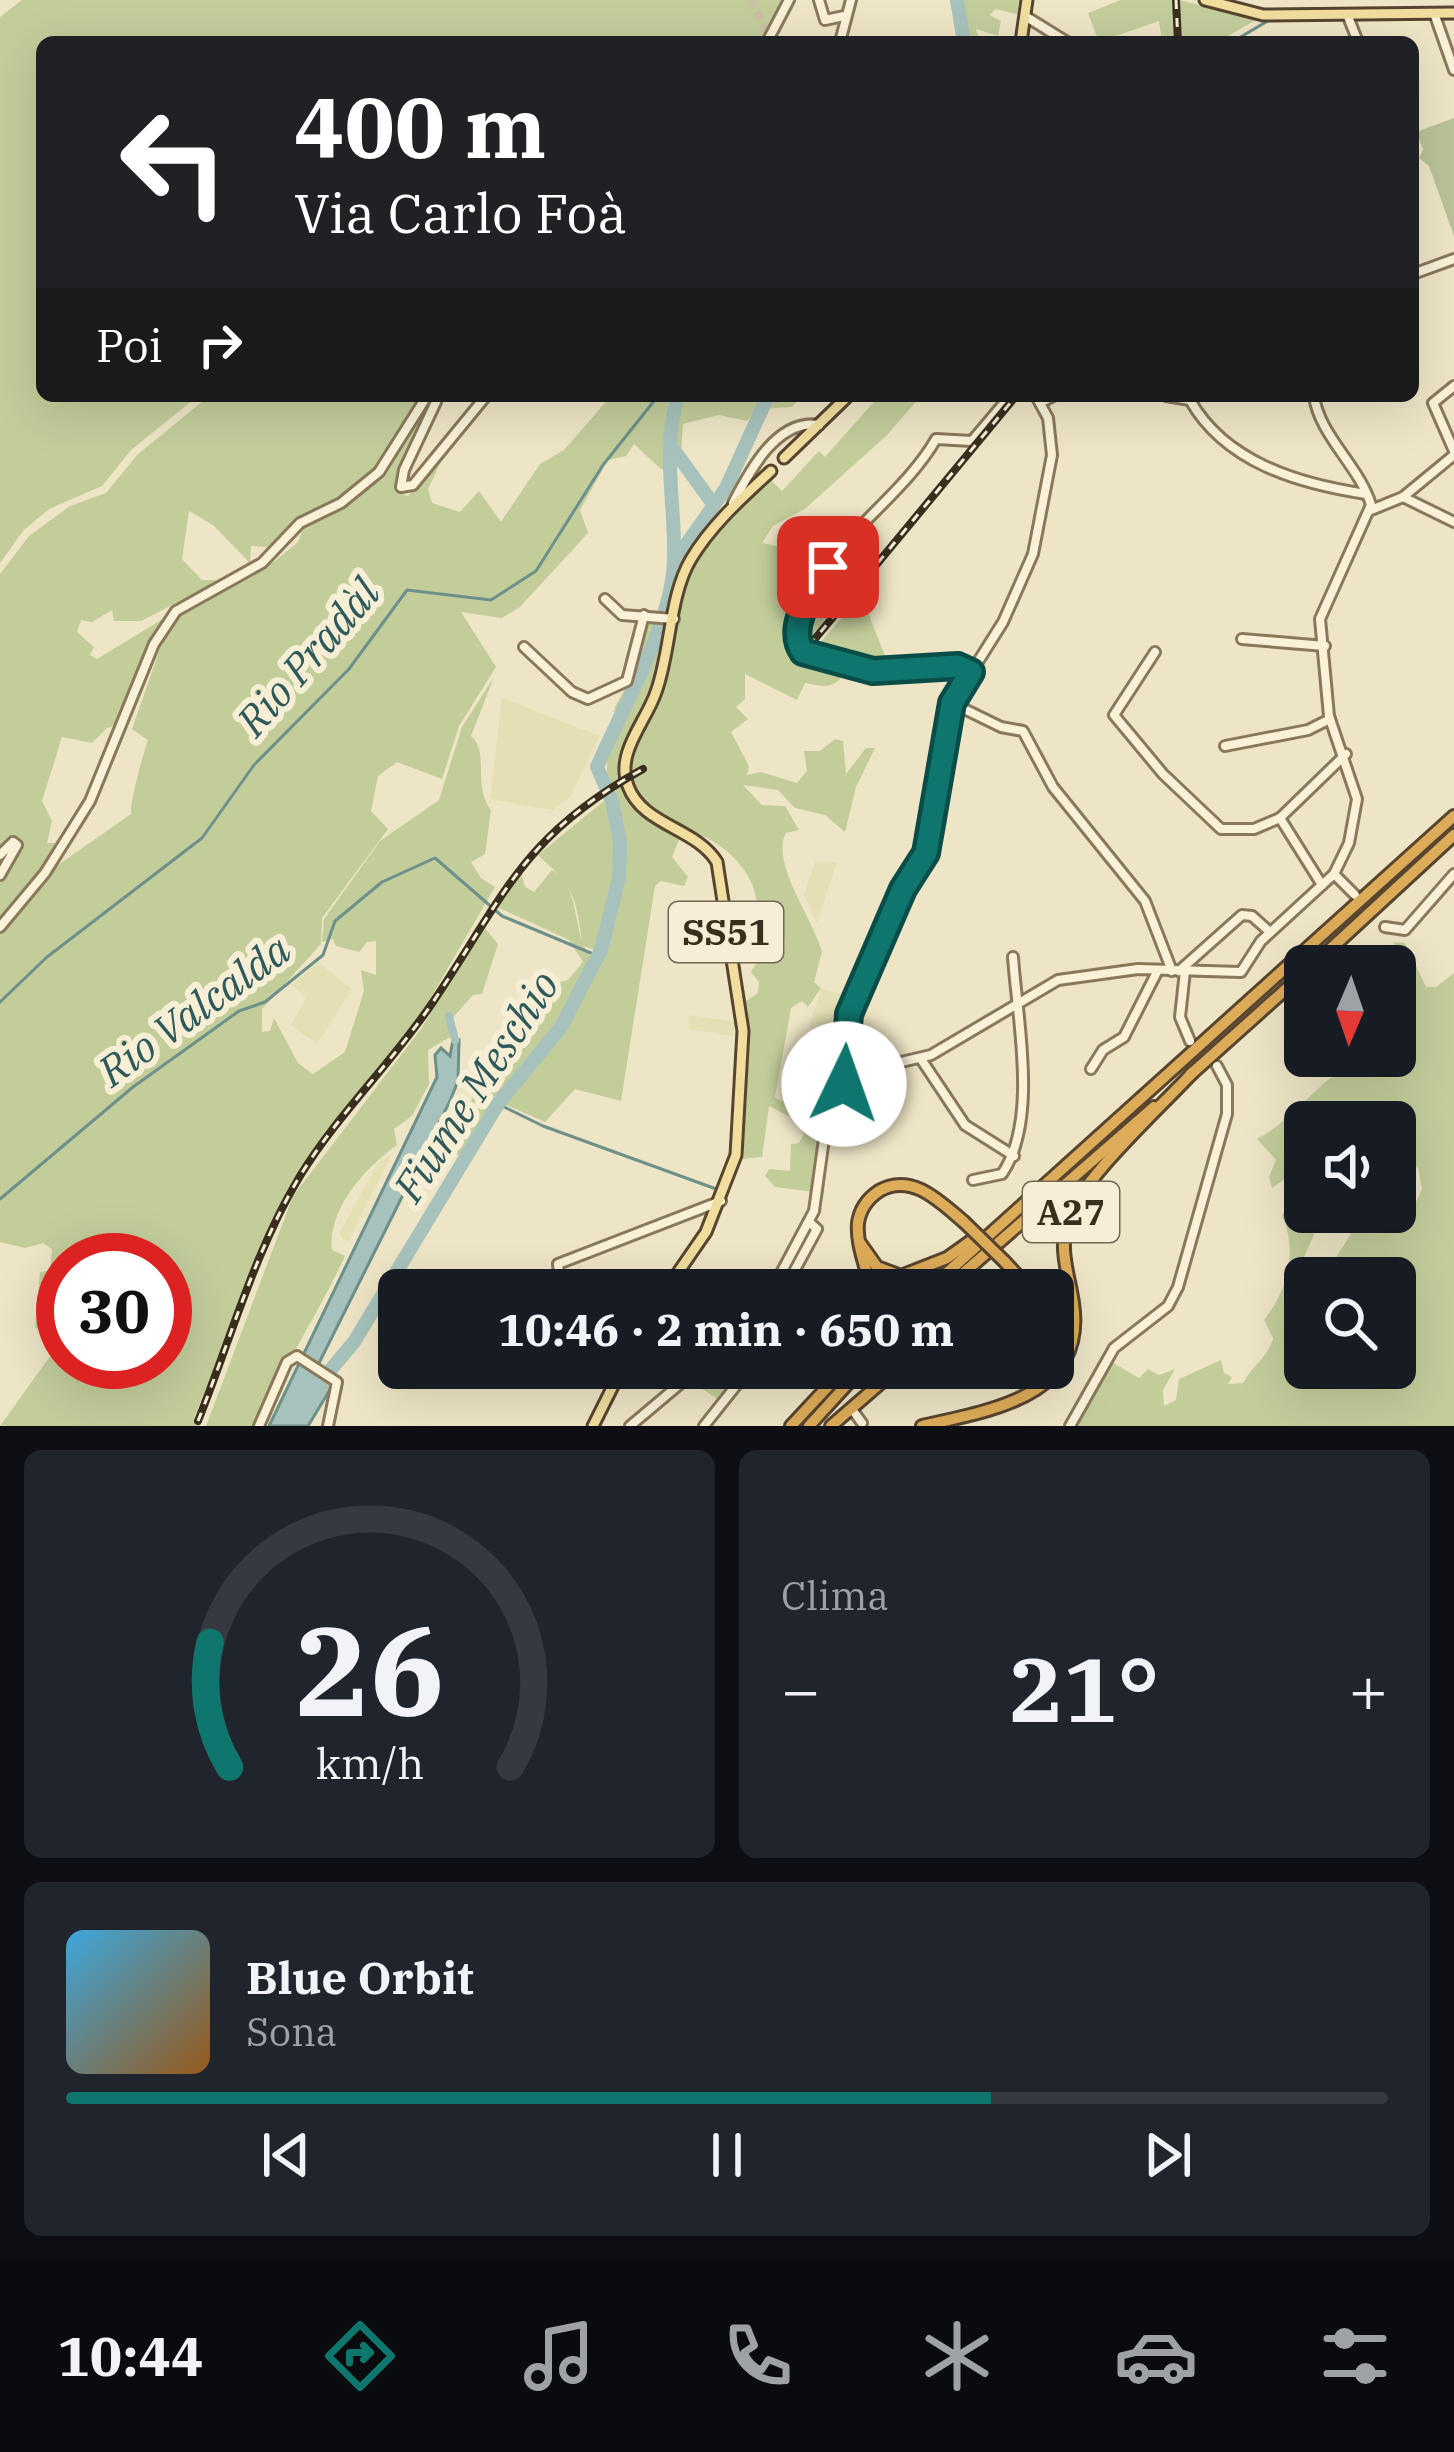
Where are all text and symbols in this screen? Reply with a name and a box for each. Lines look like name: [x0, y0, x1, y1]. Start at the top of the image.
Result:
text: 400 m: [294, 72, 546, 181]
icon: left: [96, 84, 252, 240]
text: Via Carlo Foà: [294, 178, 627, 248]
icon: right: [187, 312, 253, 378]
text: Poi: [96, 316, 163, 374]
pin: [777, 516, 879, 618]
icon: arrive: [795, 534, 861, 600]
water label: Rio Pradàl: [223, 566, 392, 748]
road number: SS51: [669, 902, 783, 962]
water label: Rio Valcalda: [86, 921, 301, 1098]
north arrow: [1284, 945, 1416, 1077]
map controls: [1284, 945, 1416, 1389]
water label: Fiume Meschio: [380, 960, 571, 1212]
position arrow: [781, 1021, 907, 1147]
button: sound: [1284, 1101, 1416, 1233]
road number: A27: [1023, 1182, 1119, 1242]
speed limit sign: 30: [36, 1233, 192, 1389]
button: search: [1284, 1257, 1416, 1389]
text: 10:46 · 2 min · 650 m: [498, 1300, 954, 1358]
text: Clima: [781, 1570, 889, 1621]
text: 26: [295, 1588, 444, 1750]
text: 21°: [1009, 1630, 1160, 1747]
text: −: [781, 1646, 821, 1732]
text: +: [1348, 1646, 1388, 1732]
text: km/h: [315, 1735, 424, 1791]
text: Blue Orbit: [246, 1948, 474, 2006]
text: Sona: [246, 2006, 337, 2057]
icon: previous: [253, 2122, 319, 2188]
icon: pause: [694, 2122, 760, 2188]
icon: next: [1135, 2122, 1201, 2188]
icon: directions: [318, 2314, 402, 2398]
icon: music: [517, 2314, 601, 2398]
icon: phone: [716, 2314, 800, 2398]
icon: climate: [915, 2314, 999, 2398]
icon: car: [1114, 2314, 1198, 2398]
icon: filters: [1313, 2314, 1397, 2398]
text: 10:44: [57, 2321, 203, 2391]

